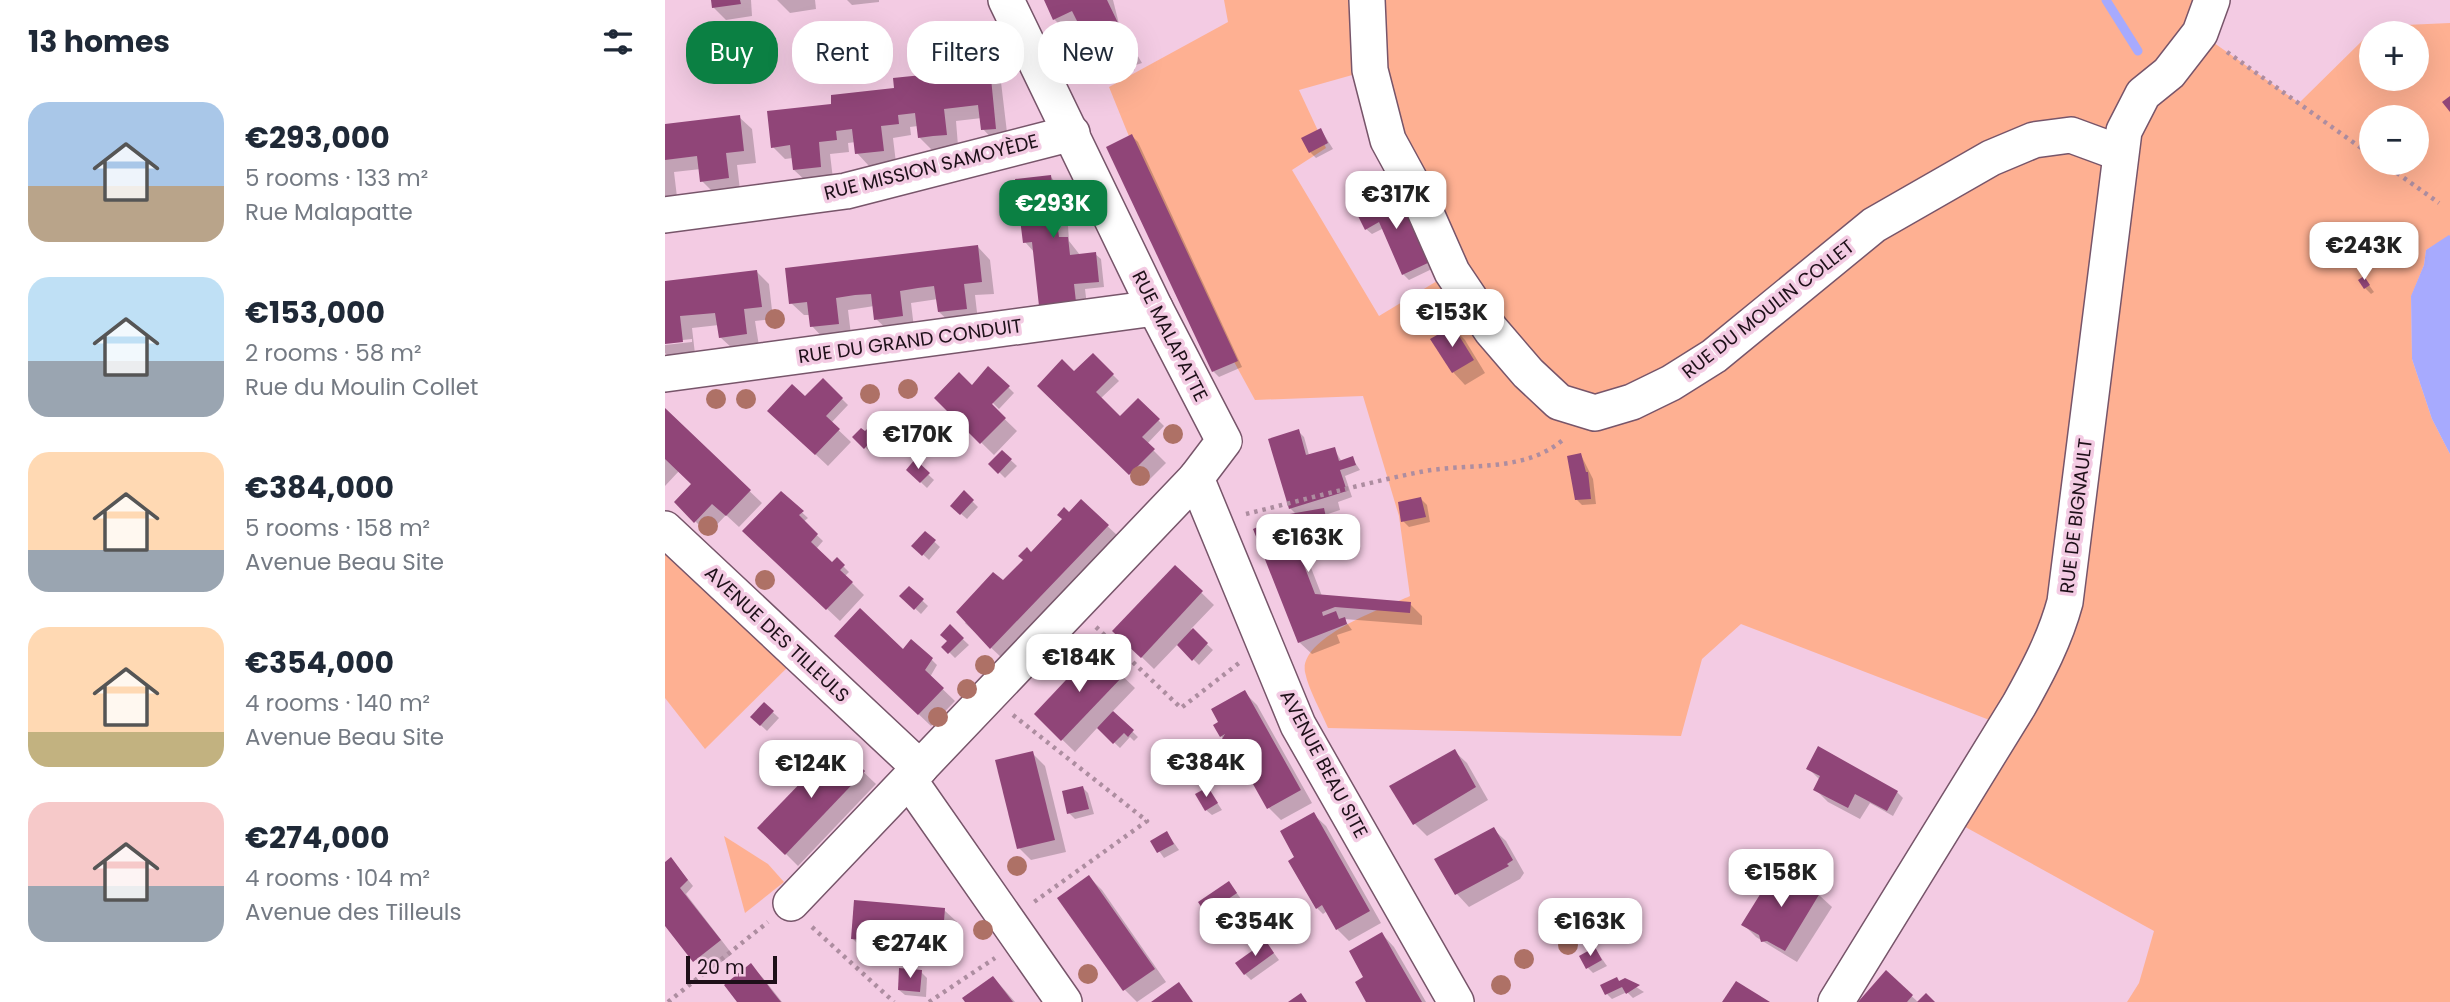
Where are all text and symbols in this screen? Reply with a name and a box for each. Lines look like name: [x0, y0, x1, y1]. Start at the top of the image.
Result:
text: 13 homes: [28, 20, 170, 63]
chip: Buy: [686, 21, 778, 84]
chip: Rent: [792, 21, 893, 84]
chip: Filters: [907, 21, 1024, 84]
chip: New: [1038, 21, 1138, 84]
map controls: [2359, 21, 2429, 175]
button: +: [2359, 21, 2429, 91]
icon: filters: [599, 23, 637, 61]
button: −: [2359, 105, 2429, 175]
text: €293,000: [245, 116, 390, 159]
street label: RUE MISSION SAMOYÈDE: [821, 127, 1041, 207]
icon: home: [84, 130, 168, 214]
text: 5 rooms · 133 m²: [245, 162, 428, 194]
pin: €317K: [1347, 172, 1445, 231]
text: €317K: [1361, 178, 1431, 210]
pin: €293K: [1004, 180, 1102, 240]
text: €293K: [1015, 187, 1091, 219]
text: Rue Malapatte: [245, 196, 413, 228]
pin: €243K: [2315, 222, 2413, 282]
text: €243K: [2326, 229, 2402, 261]
street label: RUE DU MOULIN COLLET: [1676, 233, 1860, 385]
street label: RUE MALAPATTE: [1125, 266, 1215, 406]
pin: €153K: [1403, 290, 1501, 349]
text: €153,000: [245, 291, 385, 334]
text: €153K: [1416, 296, 1488, 328]
icon: home: [84, 305, 168, 389]
street label: RUE DU GRAND CONDUIT: [796, 312, 1024, 370]
text: 2 rooms · 58 m²: [245, 337, 422, 369]
text: Rue du Moulin Collet: [245, 371, 478, 403]
pin: €170K: [869, 412, 967, 471]
text: €170K: [883, 418, 953, 450]
street label: RUE DE BIGNAULT: [2053, 437, 2099, 595]
text: €384,000: [245, 466, 394, 509]
icon: home: [84, 480, 168, 564]
text: 5 rooms · 158 m²: [245, 512, 430, 544]
pin: €163K: [1259, 514, 1357, 574]
text: €163K: [1272, 521, 1344, 553]
text: Avenue Beau Site: [245, 546, 444, 578]
street label: AVENUE DES TILLEULS: [699, 560, 855, 708]
pin: €184K: [1030, 634, 1128, 694]
text: €354,000: [245, 641, 394, 684]
text: €184K: [1042, 641, 1116, 673]
icon: home: [84, 655, 168, 739]
street label: AVENUE BEAU SITE: [1273, 685, 1375, 843]
text: 4 rooms · 140 m²: [245, 687, 430, 719]
text: Avenue Beau Site: [245, 721, 444, 753]
pin: €124K: [762, 740, 860, 800]
pin: €384K: [1157, 740, 1255, 799]
text: €384K: [1167, 746, 1245, 778]
text: €124K: [775, 747, 847, 779]
text: €274,000: [245, 816, 390, 859]
icon: home: [84, 830, 168, 914]
pin: €158K: [1732, 850, 1830, 909]
text: €158K: [1745, 856, 1817, 888]
text: 4 rooms · 104 m²: [245, 862, 430, 894]
text: Avenue des Tilleuls: [245, 896, 462, 928]
pin: €354K: [1206, 898, 1304, 958]
pin: €163K: [1541, 898, 1639, 958]
text: €354K: [1216, 905, 1294, 937]
text: €163K: [1554, 905, 1626, 937]
pin: €274K: [861, 920, 959, 980]
text: €274K: [872, 927, 948, 959]
scale bar: [686, 953, 777, 985]
text: 20 m: [697, 954, 745, 981]

